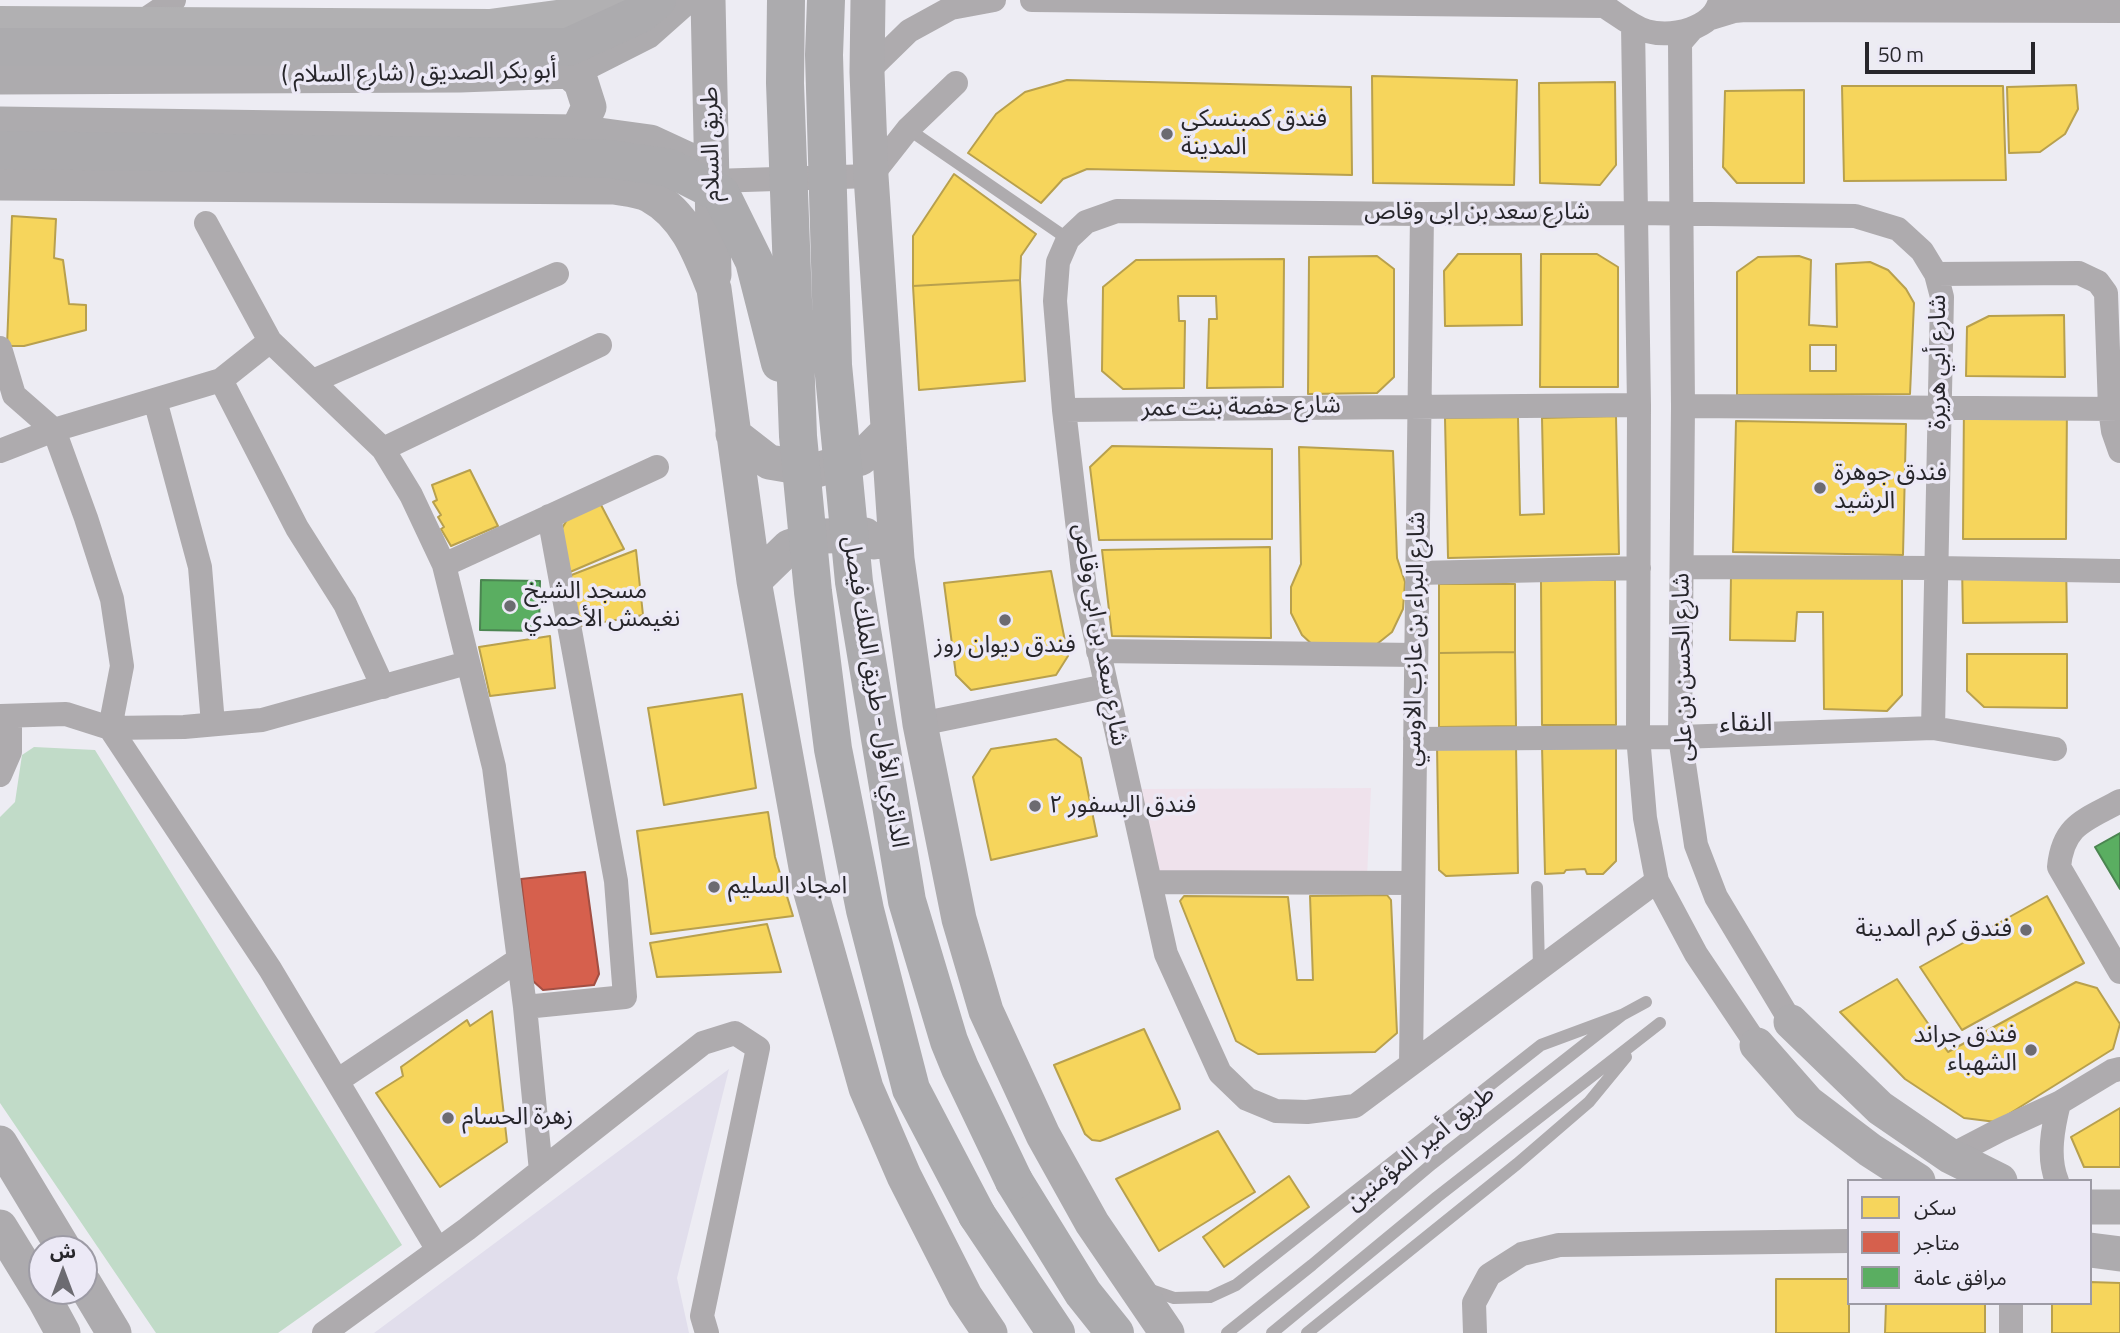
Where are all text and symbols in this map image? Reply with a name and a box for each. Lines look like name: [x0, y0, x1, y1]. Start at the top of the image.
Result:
scale bar: [1868, 28, 2038, 72]
text: 50 m: [1878, 38, 1924, 70]
street label: ( شارع السلام ) أبو بكر الصديق: [281, 57, 557, 91]
street label: طريق السلام: [697, 86, 727, 202]
place label: فندق كمبنسكي المدينة: [1181, 106, 1327, 162]
marker: فندق كمبنسكي المدينة: [1159, 126, 1175, 142]
street label: شارع سعد بن ابى وقاص: [1364, 199, 1590, 227]
street label: شارع أبي هريرة: [1925, 294, 1953, 430]
street label: شارع حفصة بنت عمر: [1141, 392, 1341, 424]
place label: فندق جوهرة الرشيد: [1834, 460, 1947, 516]
marker: فندق جوهرة الرشيد: [1812, 480, 1828, 496]
street label: شارع البراء بن عازب الاوسي: [1399, 511, 1433, 767]
street label: شارع سعد بن ابى وقاص: [1065, 521, 1133, 749]
street label: الدائري الأول - طريق الملك فيصل: [835, 534, 913, 850]
street label: شارع الحسن بن على: [1668, 572, 1700, 762]
place label: مسجد الشيخ نغيمش الأحمدي: [524, 578, 680, 634]
marker: مسجد الشيخ نغيمش الأحمدي: [502, 598, 518, 614]
marker: فندق ديوان روز: [997, 612, 1013, 628]
place label: فندق ديوان روز: [934, 632, 1076, 660]
district label: النقاء: [1720, 709, 1772, 741]
place label: فندق البسفور ٢: [1049, 792, 1196, 820]
marker: فندق البسفور ٢: [1027, 798, 1043, 814]
place label: امجاد السلیم: [728, 873, 847, 901]
marker: امجاد السلیم: [706, 879, 722, 895]
place label: فندق كرم المدينة: [1855, 916, 2012, 944]
marker: فندق كرم المدينة: [2018, 922, 2034, 938]
place label: فندق جراند الشهباء: [1913, 1022, 2017, 1078]
marker: فندق جراند الشهباء: [2023, 1042, 2039, 1058]
street label: طريق أمير المؤمنين: [1341, 1080, 1501, 1218]
place label: زهرة الحسام: [462, 1104, 573, 1132]
marker: زهرة الحسام: [440, 1110, 456, 1126]
legend: [1847, 1179, 2092, 1305]
text: سكن: [1914, 1191, 1956, 1223]
text: متاجر: [1914, 1226, 1960, 1258]
north arrow: [28, 1235, 98, 1305]
text: ش: [50, 1236, 76, 1265]
text: مرافق عامة: [1914, 1261, 2007, 1293]

